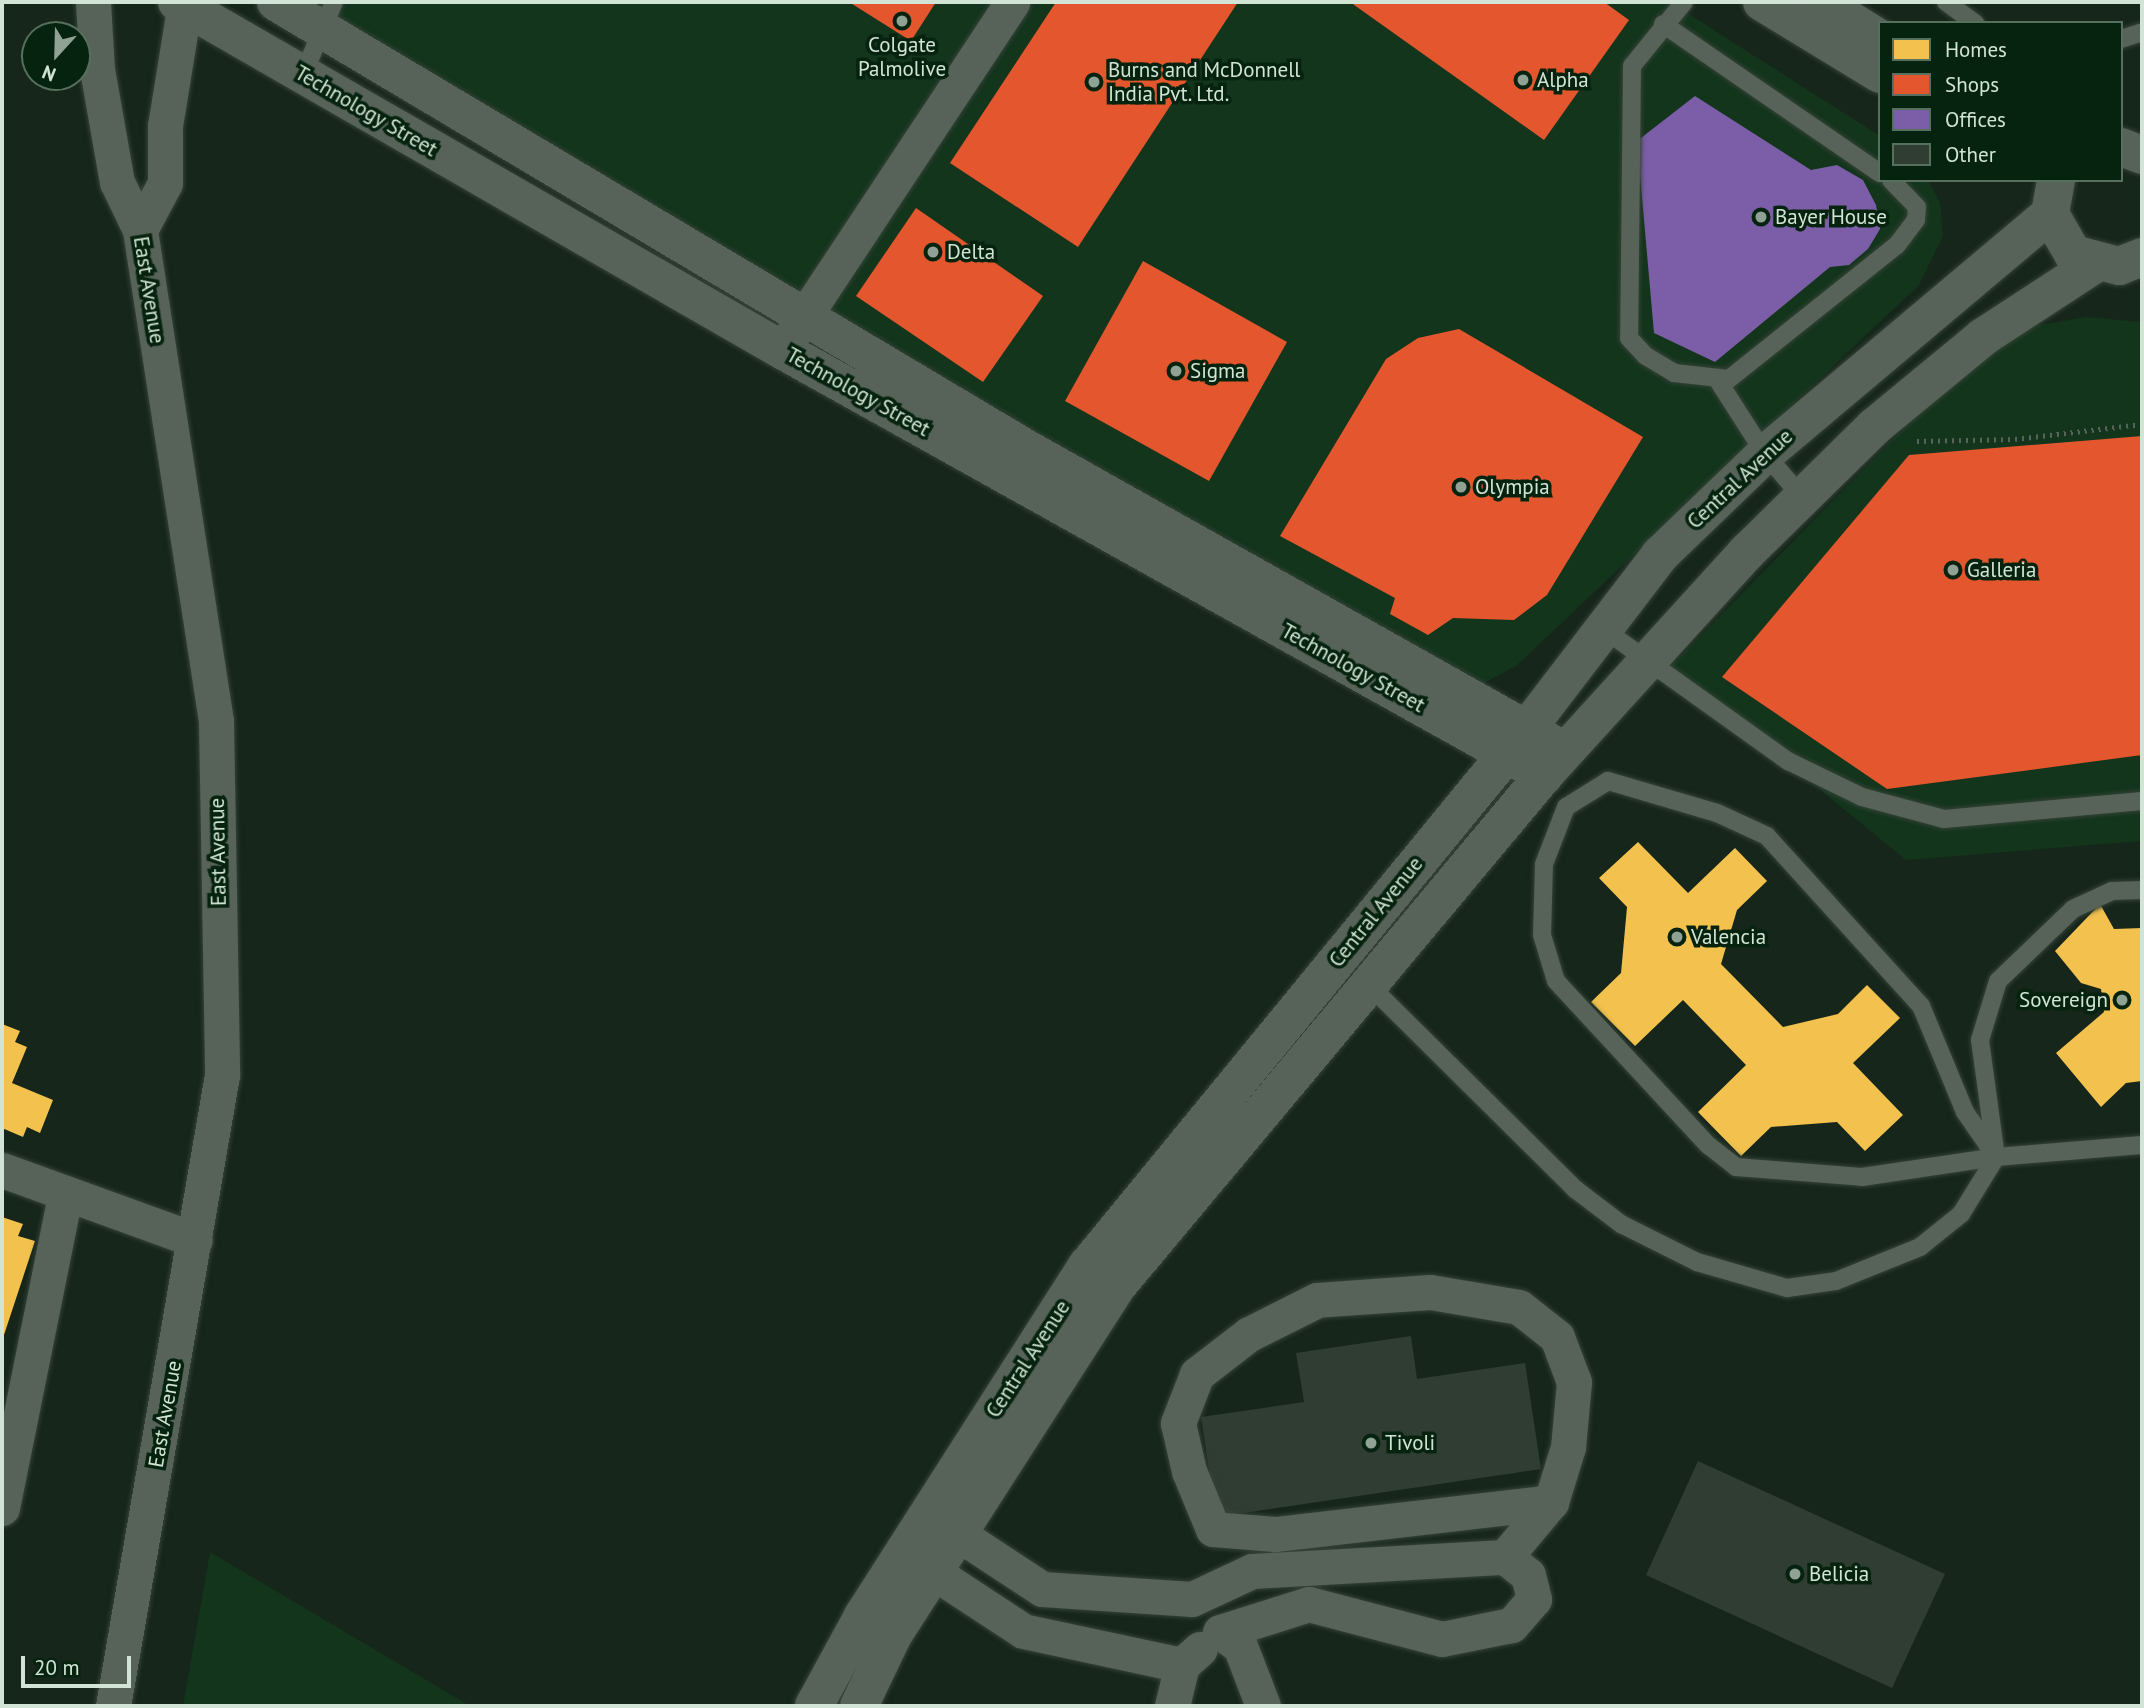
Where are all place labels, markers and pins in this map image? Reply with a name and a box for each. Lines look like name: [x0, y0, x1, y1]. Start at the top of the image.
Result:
marker: Colgate Palmolive: [894, 13, 910, 29]
place label: Colgate Palmolive: [858, 32, 946, 82]
place label: Burns and McDonnell India Pvt. Ltd.: [1108, 57, 1300, 107]
place label: Alpha: [1537, 67, 1589, 93]
marker: Alpha: [1515, 72, 1531, 88]
marker: Burns and McDonnell India Pvt. Ltd.: [1086, 74, 1102, 90]
place label: Bayer House: [1775, 204, 1887, 230]
marker: Bayer House: [1753, 209, 1769, 225]
place label: Delta: [947, 239, 995, 265]
marker: Delta: [925, 244, 941, 260]
place label: Sigma: [1190, 358, 1246, 384]
marker: Sigma: [1168, 363, 1184, 379]
place label: Olympia: [1475, 474, 1550, 500]
marker: Olympia: [1453, 479, 1469, 495]
place label: Galleria: [1967, 557, 2036, 583]
marker: Galleria: [1945, 562, 1961, 578]
place label: Valencia: [1691, 924, 1766, 950]
marker: Valencia: [1669, 929, 1685, 945]
place label: Sovereign: [2019, 987, 2108, 1013]
marker: Sovereign: [2114, 992, 2130, 1008]
place label: Tivoli: [1385, 1430, 1435, 1456]
marker: Tivoli: [1363, 1435, 1379, 1451]
place label: Belicia: [1809, 1561, 1869, 1587]
marker: Belicia: [1787, 1566, 1803, 1582]

